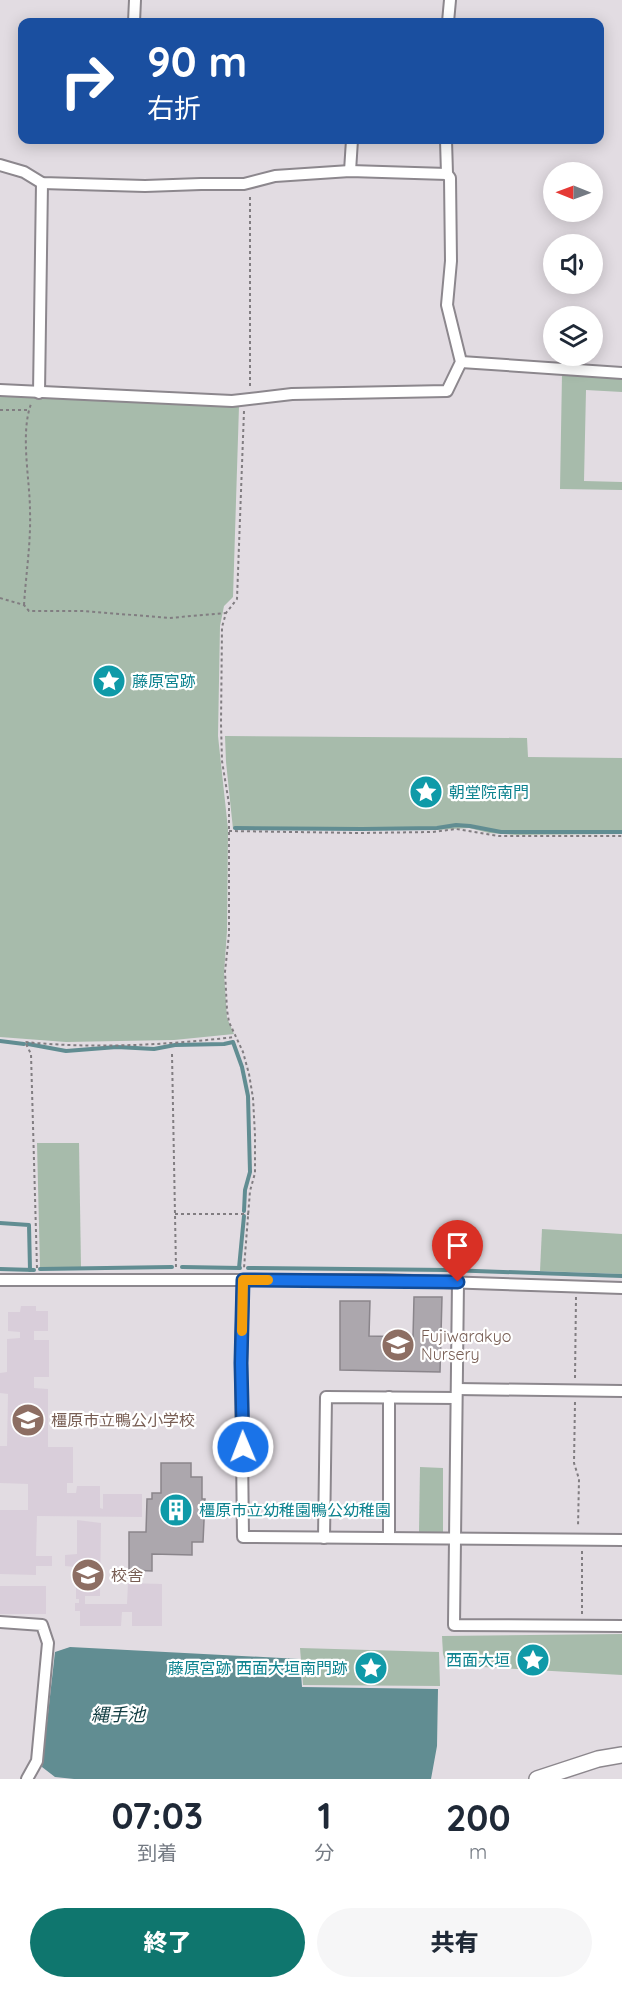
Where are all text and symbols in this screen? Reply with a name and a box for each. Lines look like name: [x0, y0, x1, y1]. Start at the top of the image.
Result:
text: 90 m: [147, 35, 247, 88]
icon: right: [48, 42, 126, 120]
text: 右折: [147, 91, 201, 125]
north arrow: [543, 162, 603, 222]
map controls: [543, 162, 603, 366]
button: sound: [543, 234, 603, 294]
button: layers: [543, 306, 603, 366]
place icon: 藤原宮跡: [91, 663, 127, 699]
place label: 藤原宮跡: [132, 671, 196, 691]
place icon: 朝堂院南門: [408, 774, 444, 810]
place label: 朝堂院南門: [449, 782, 529, 802]
pin: [432, 1220, 483, 1282]
icon: arrive: [441, 1229, 474, 1262]
place label: Fujiwarakyo Nursery: [421, 1326, 511, 1364]
school or university icon: Fujiwarakyo Nursery: [380, 1327, 416, 1363]
school or university icon: 橿原市立鴨公小学校: [10, 1402, 46, 1438]
place label: 橿原市立鴨公小学校: [51, 1410, 195, 1430]
position arrow: [211, 1415, 275, 1479]
building icon: 橿原市立幼稚園鴨公幼稚園: [158, 1492, 194, 1528]
place label: 橿原市立幼稚園鴨公幼稚園: [199, 1500, 391, 1520]
school or university icon: 校舎: [70, 1557, 106, 1593]
place label: 校舎: [111, 1565, 143, 1585]
place icon: 西面大垣: [515, 1642, 551, 1678]
place icon: 藤原宮跡 西面大垣南門跡: [353, 1650, 389, 1686]
place label: 西面大垣: [446, 1650, 510, 1670]
place label: 藤原宮跡 西面大垣南門跡: [168, 1658, 348, 1678]
water label: 縄手池: [91, 1703, 147, 1726]
text: 07:03: [111, 1793, 203, 1838]
text: 1: [317, 1793, 331, 1838]
text: 200: [446, 1795, 511, 1840]
text: m: [469, 1839, 487, 1864]
text: 到着: [137, 1840, 177, 1865]
text: 分: [314, 1840, 334, 1865]
button: 終了: [30, 1908, 305, 1977]
button: 共有: [317, 1908, 592, 1977]

